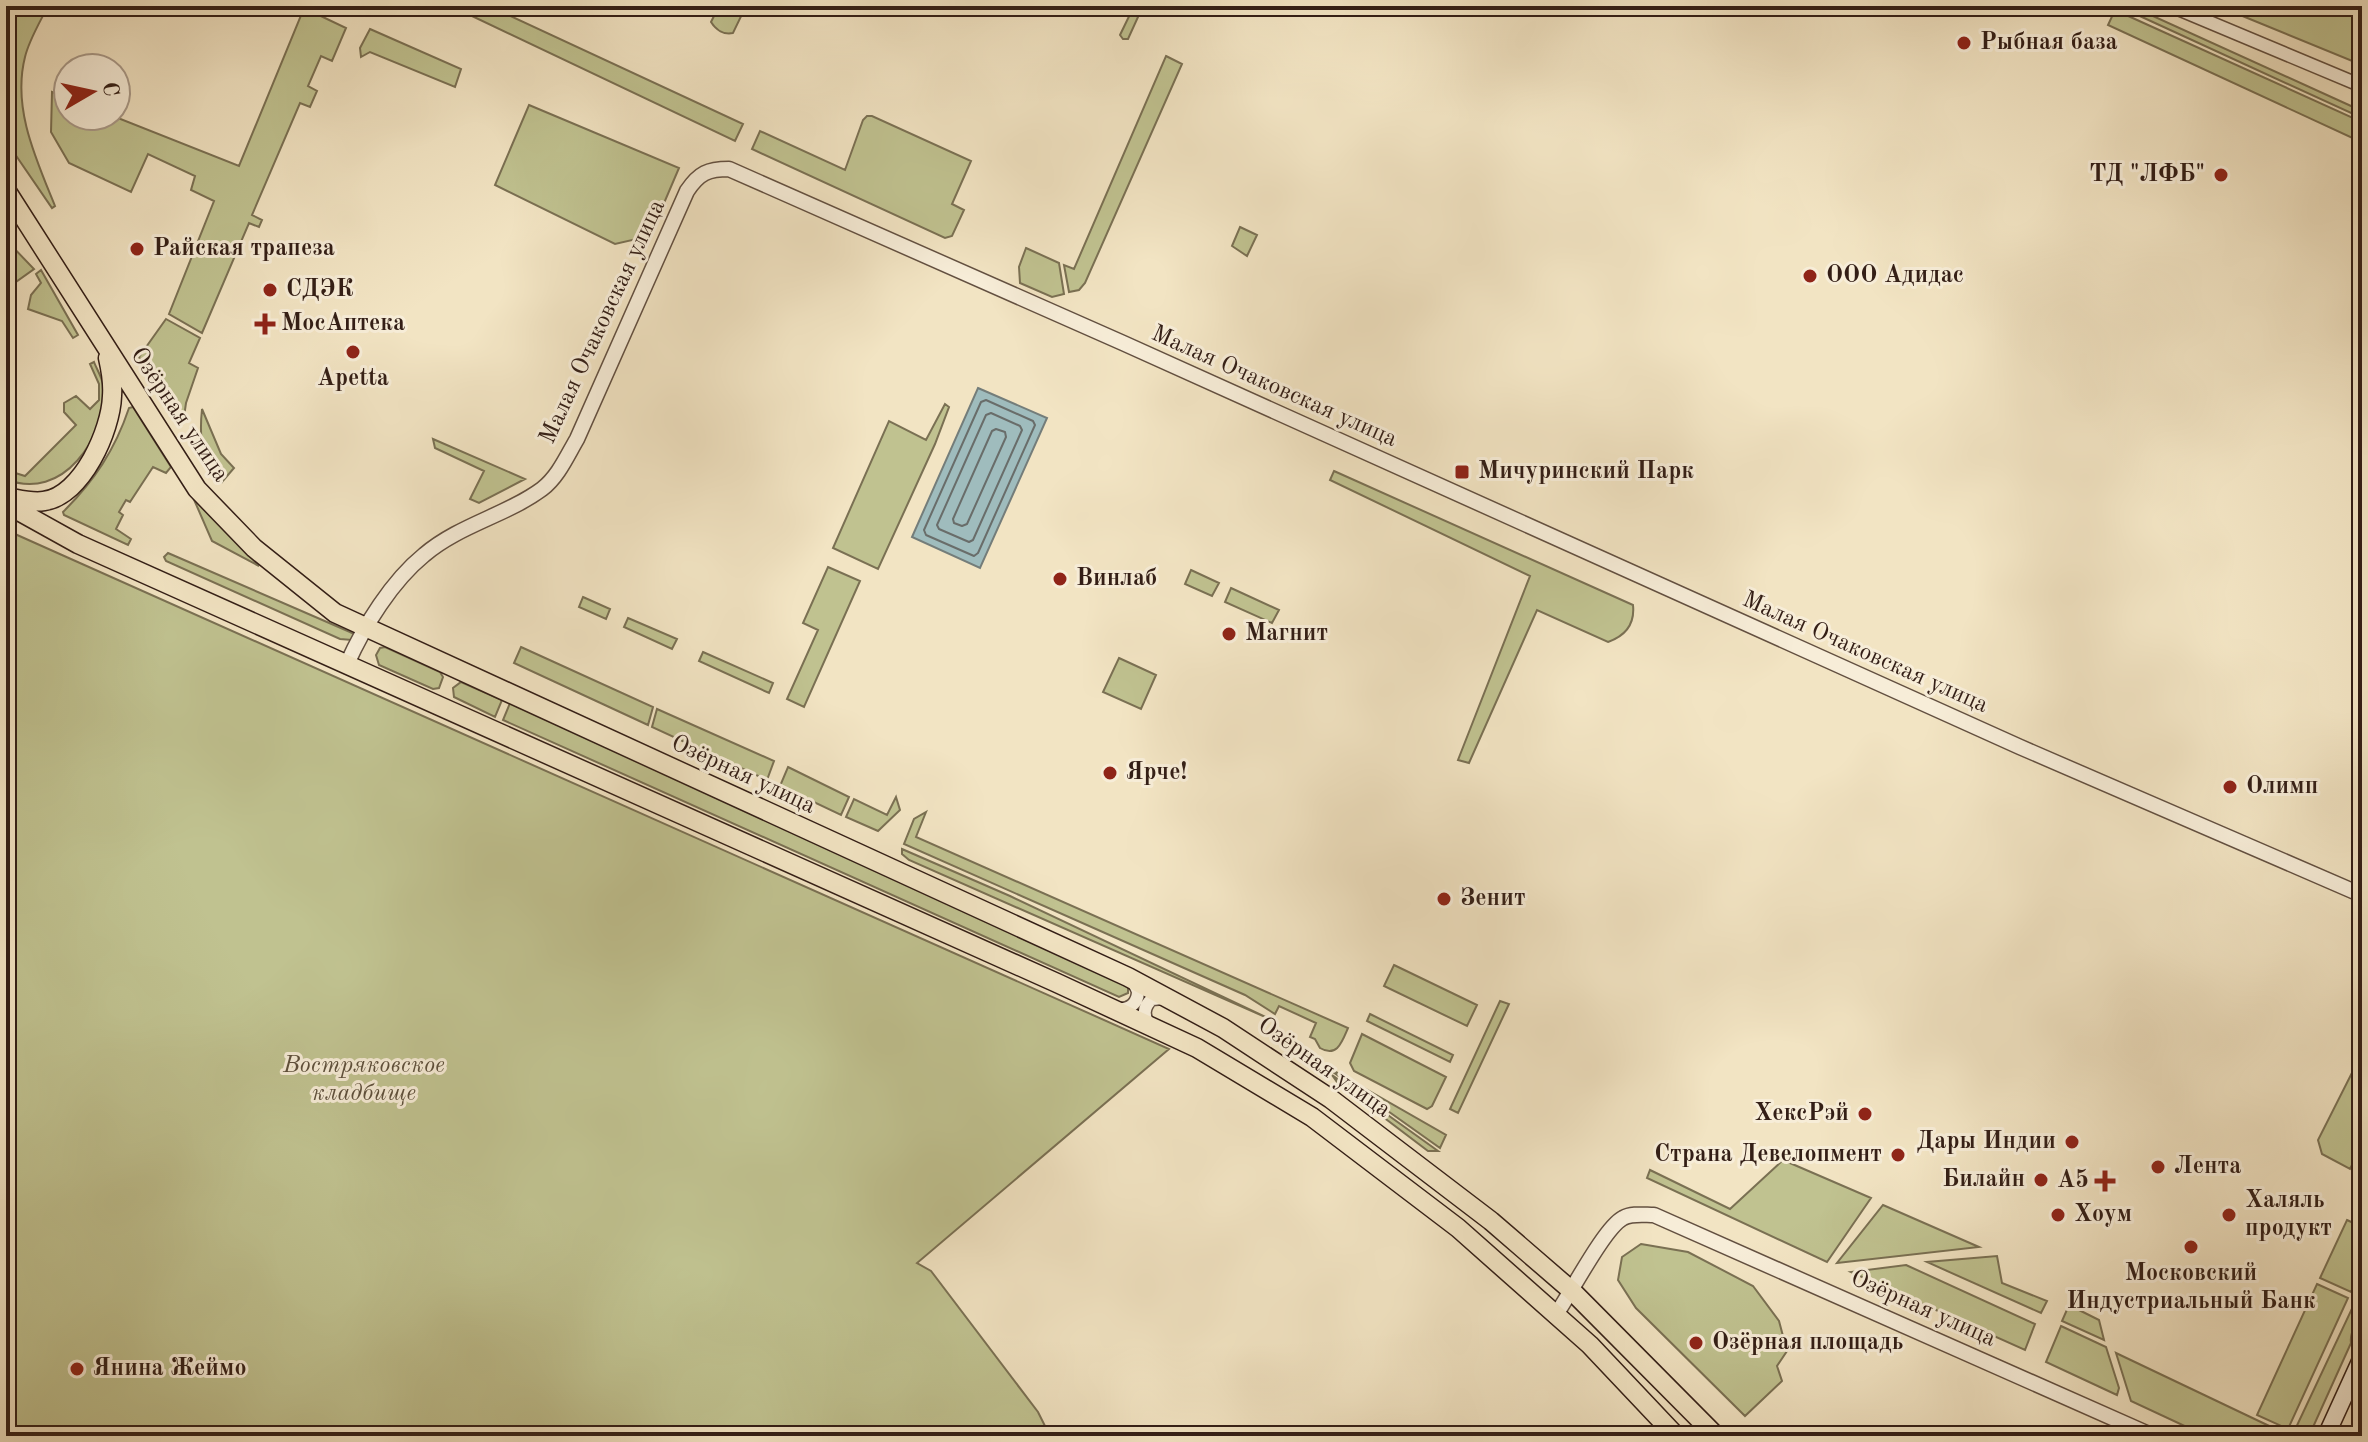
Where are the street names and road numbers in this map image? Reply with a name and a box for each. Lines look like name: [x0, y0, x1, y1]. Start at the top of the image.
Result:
street label: Малая Очаковская улица: [536, 196, 670, 448]
street label: Малая Очаковская улица: [1148, 322, 1401, 452]
street label: Озёрная улица: [125, 344, 233, 487]
street label: Малая Очаковская улица: [1739, 588, 1992, 718]
street label: Озёрная улица: [667, 731, 819, 819]
street label: Озёрная улица: [1253, 1013, 1395, 1123]
street label: Озёрная улица: [1847, 1266, 1999, 1352]

